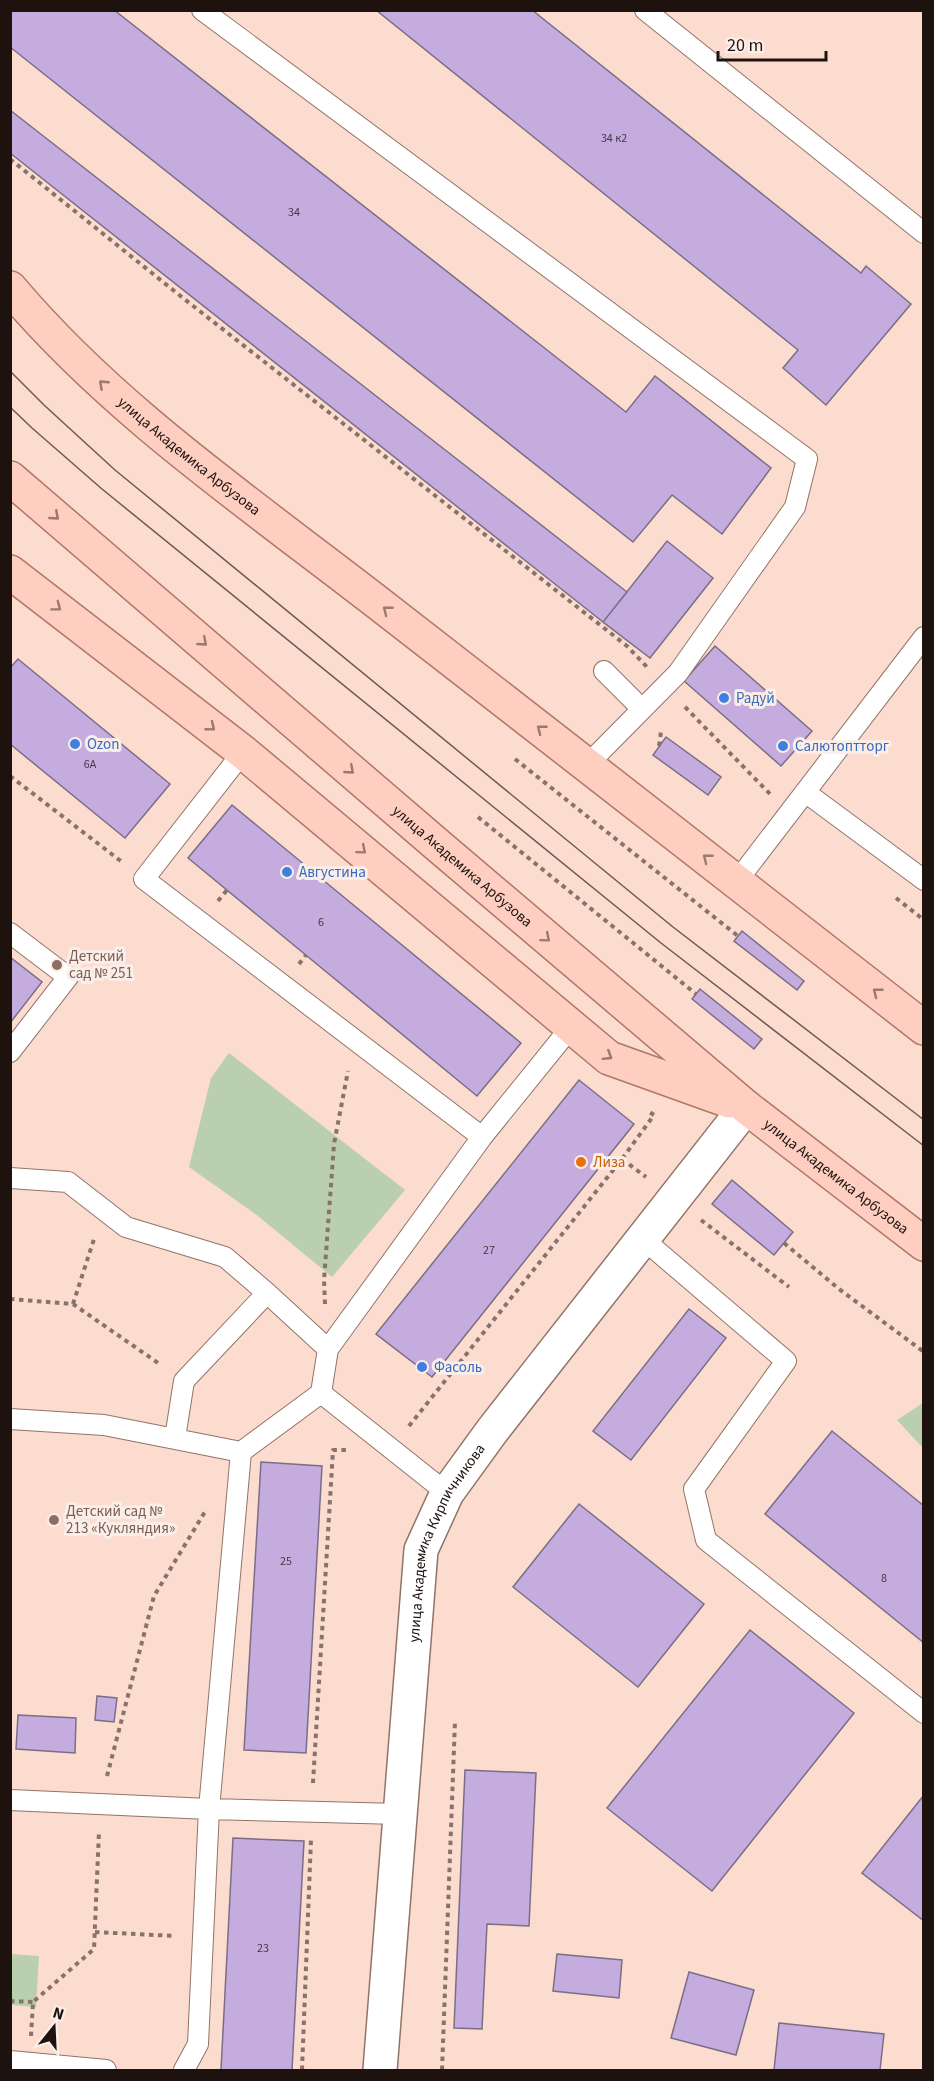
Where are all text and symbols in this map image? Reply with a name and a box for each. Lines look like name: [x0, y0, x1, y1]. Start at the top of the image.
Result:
scale bar: [718, 24, 826, 62]
text: 20 m: [727, 33, 763, 58]
house number: 34 к2: [601, 130, 627, 147]
house number: 34: [288, 204, 300, 221]
one-way arrow: [100, 380, 111, 391]
street label: улица Академика Арбузова: [113, 392, 265, 520]
one-way arrow: [48, 509, 59, 520]
one-way arrow: [50, 600, 61, 611]
one-way arrow: [383, 606, 394, 617]
one-way arrow: [196, 635, 207, 646]
place label: Радуй: [736, 688, 775, 709]
marker: Радуй: [717, 691, 731, 705]
one-way arrow: [205, 719, 216, 730]
one-way arrow: [537, 726, 548, 737]
place label: Ozon: [87, 734, 119, 755]
place label: Салютоптторг: [795, 736, 889, 757]
marker: Ozon: [68, 737, 82, 751]
marker: Салютоптторг: [776, 739, 790, 753]
house number: 6А: [84, 756, 97, 773]
one-way arrow: [343, 763, 354, 774]
street label: улица Академика Арбузова: [388, 800, 537, 932]
one-way arrow: [355, 843, 366, 854]
one-way arrow: [703, 855, 714, 866]
place label: Августина: [299, 862, 366, 883]
marker: Августина: [280, 865, 294, 879]
house number: 6: [318, 914, 324, 931]
one-way arrow: [540, 931, 551, 942]
place label: Детский сад № 251: [69, 946, 133, 984]
marker: Детский сад № 251: [50, 958, 64, 972]
one-way arrow: [873, 988, 884, 999]
one-way arrow: [602, 1048, 612, 1060]
street label: улица Академика Арбузова: [759, 1114, 913, 1239]
place label: Лиза: [593, 1152, 625, 1173]
marker: Лиза: [574, 1155, 588, 1169]
house number: 27: [483, 1242, 495, 1259]
place label: Фасоль: [434, 1357, 482, 1378]
marker: Фасоль: [415, 1360, 429, 1374]
street label: улица Академика Кирпичникова: [403, 1439, 490, 1643]
place label: Детский сад № 213 «Кукляндия»: [66, 1501, 175, 1539]
marker: Детский сад № 213 «Кукляндия»: [47, 1513, 61, 1527]
house number: 25: [280, 1553, 292, 1570]
house number: 8: [881, 1570, 887, 1587]
house number: 23: [257, 1940, 269, 1957]
north arrow: [24, 1997, 84, 2057]
text: N: [50, 2002, 67, 2026]

